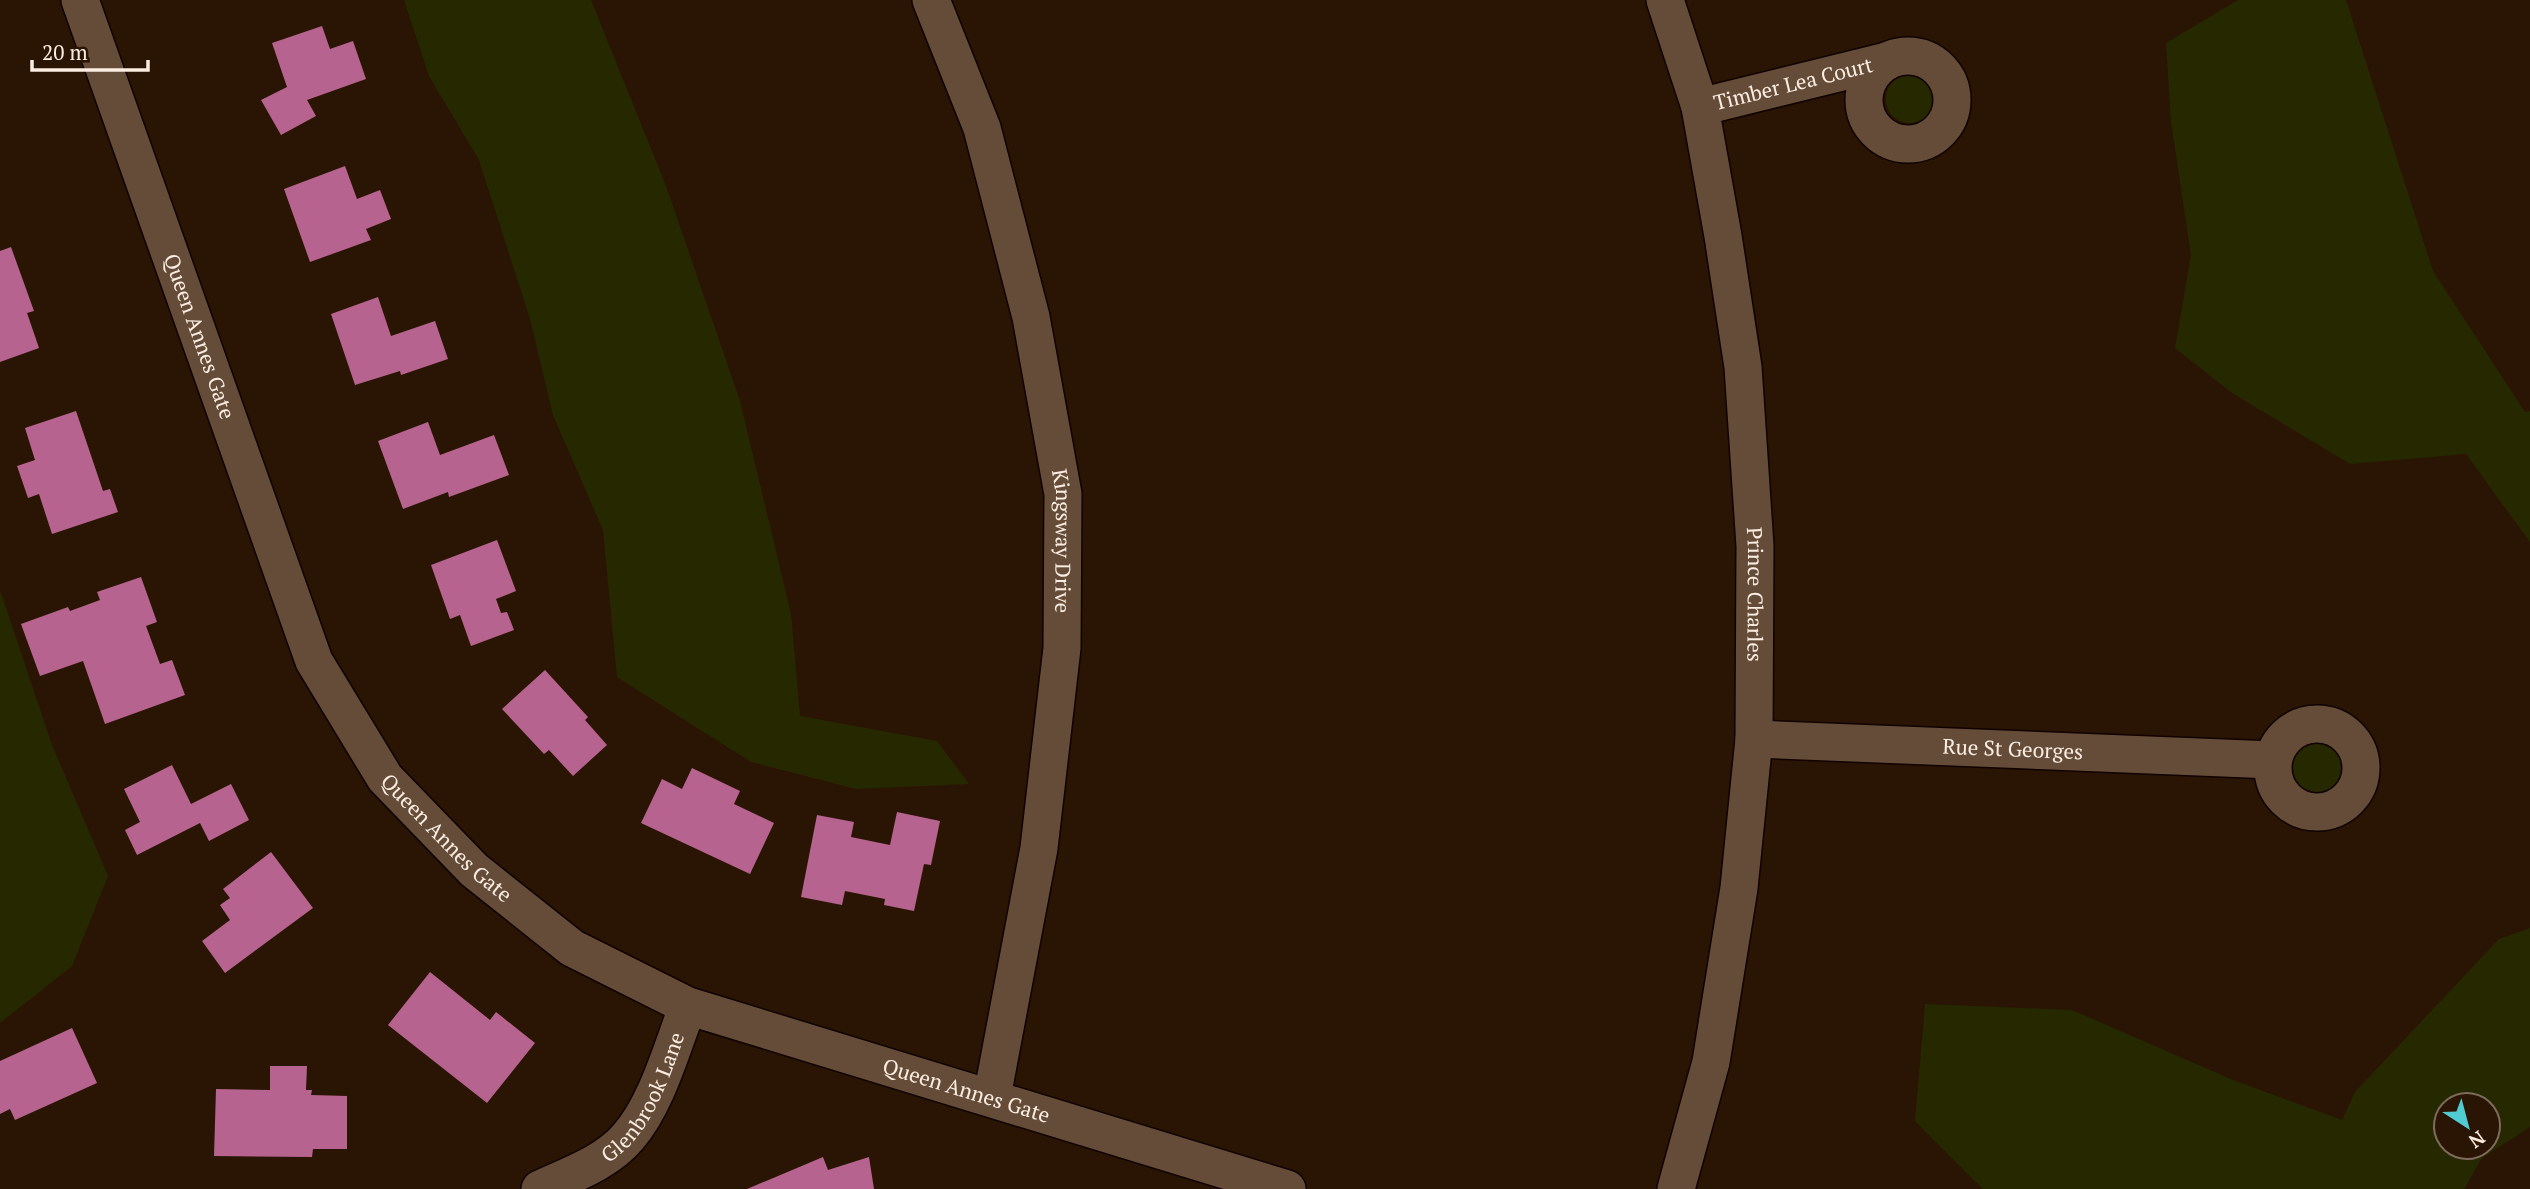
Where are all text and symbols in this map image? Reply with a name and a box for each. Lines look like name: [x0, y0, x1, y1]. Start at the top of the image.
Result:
scale bar: [32, 28, 147, 72]
text: 20 m: [42, 38, 88, 66]
street label: Timber Lea Court: [1710, 50, 1876, 116]
street label: Queen Annes Gate: [158, 250, 242, 423]
street label: Kingsway Drive: [1046, 467, 1078, 613]
street label: Prince Charles: [1741, 526, 1770, 662]
street label: Rue St Georges: [1942, 732, 2084, 765]
street label: Queen Annes Gate: [375, 767, 518, 908]
street label: Glenbrook Lane: [595, 1028, 690, 1168]
street label: Queen Annes Gate: [880, 1051, 1054, 1129]
north arrow: [2432, 1091, 2502, 1161]
text: N: [2464, 1126, 2490, 1155]

